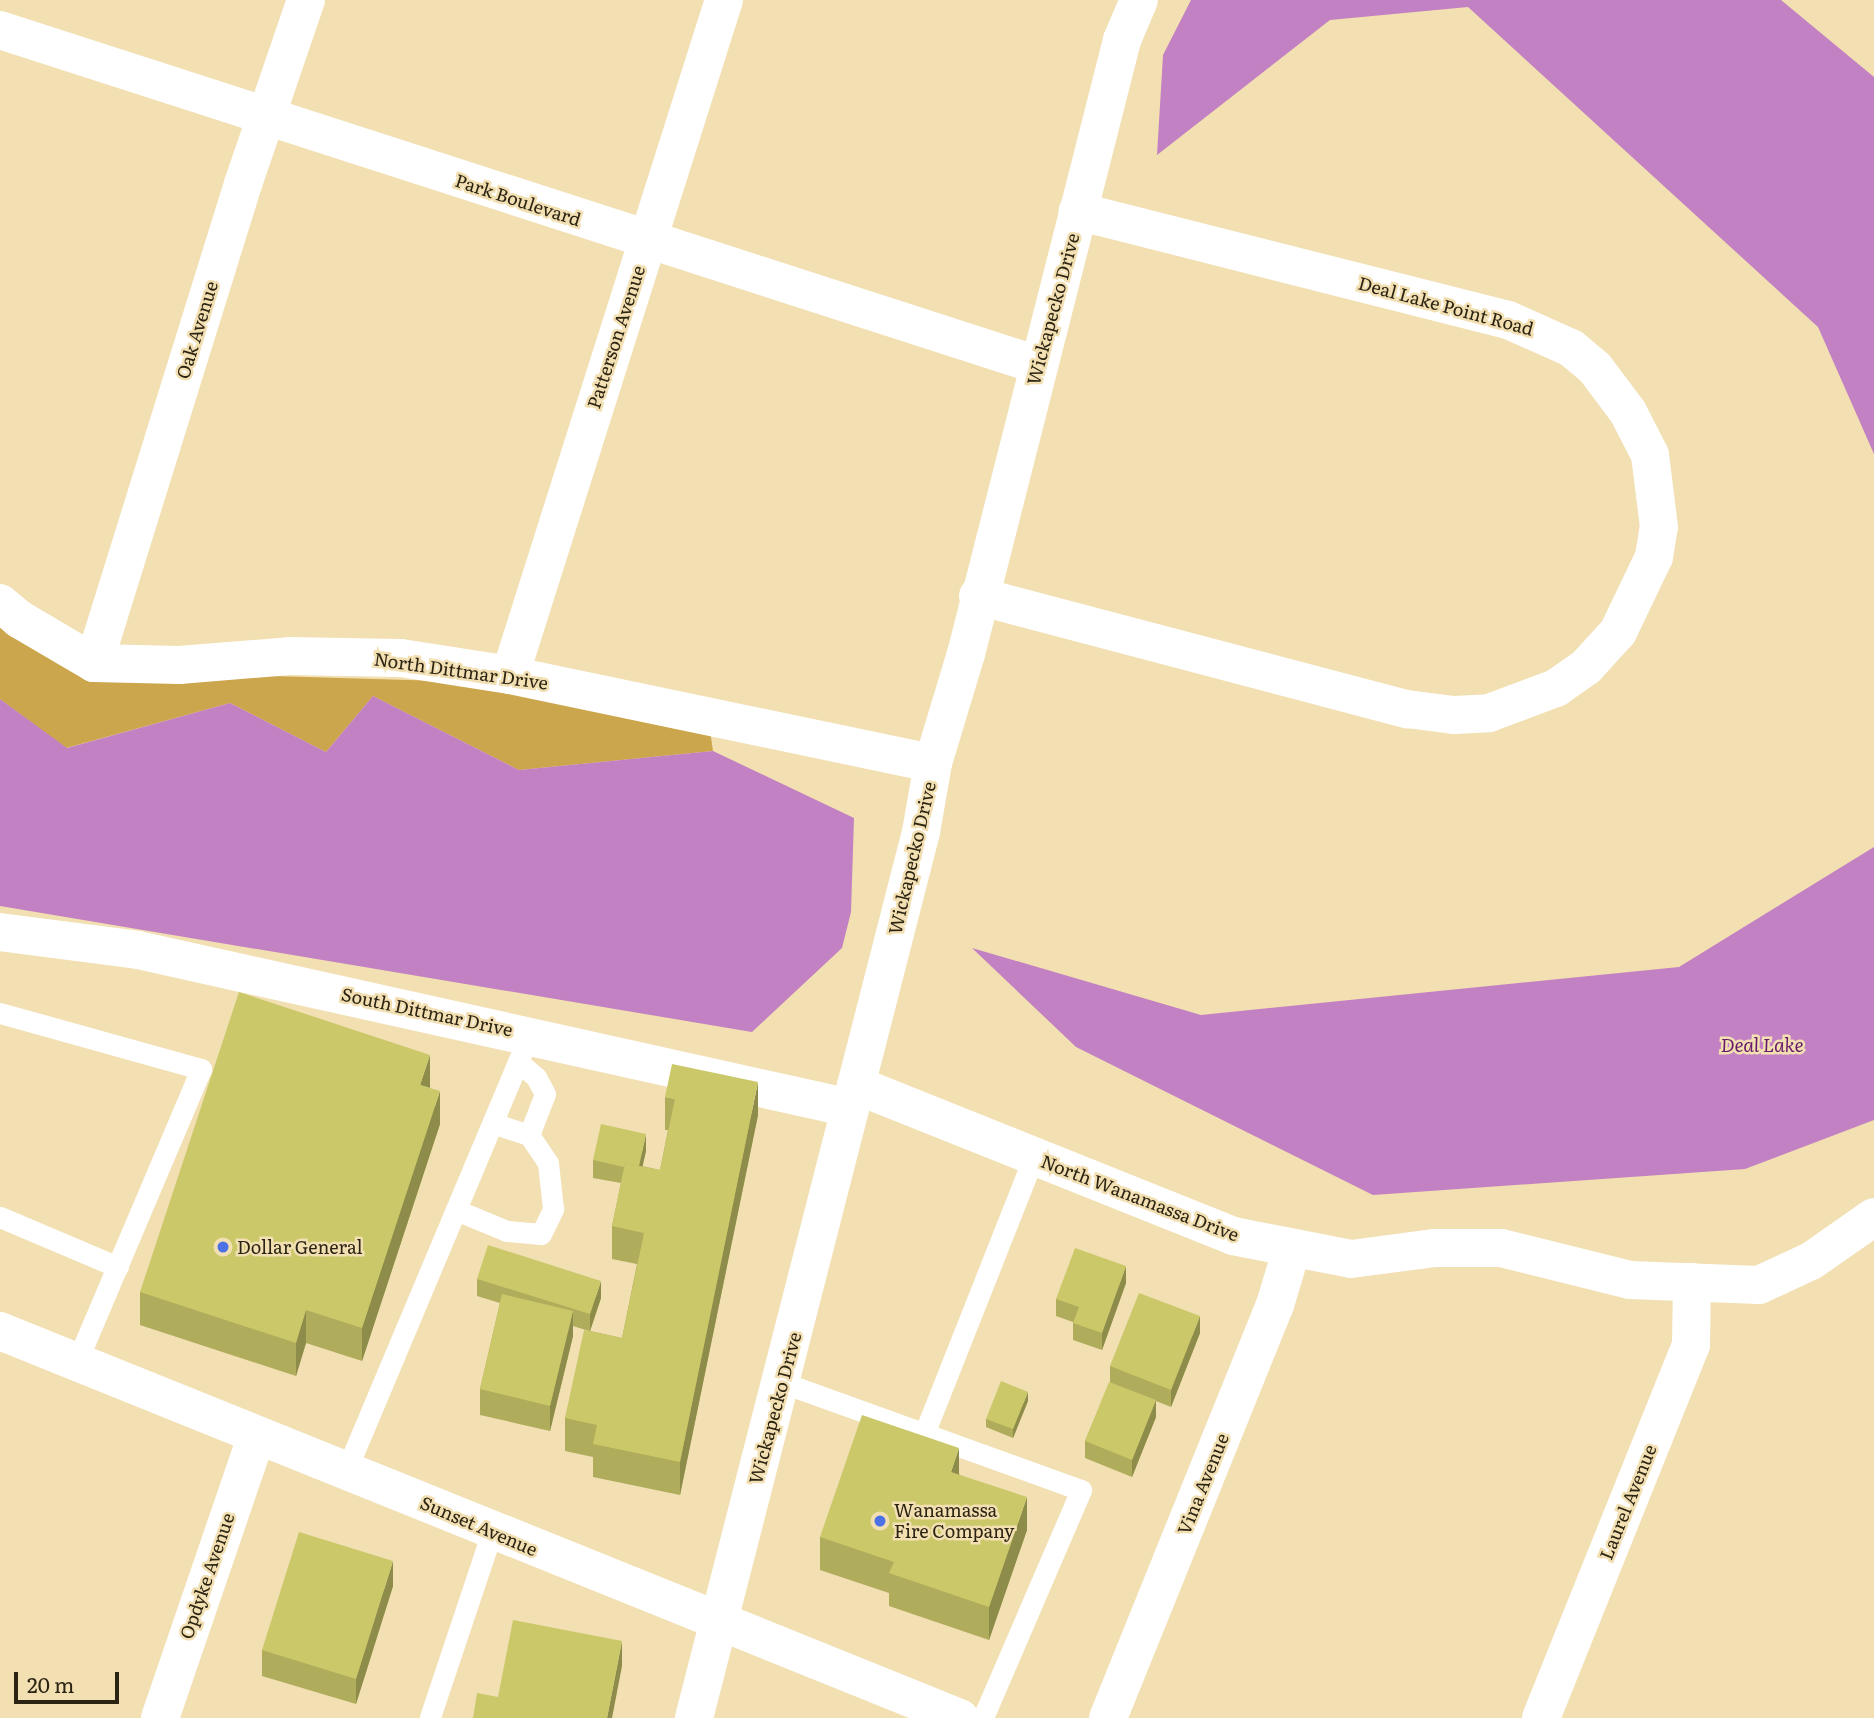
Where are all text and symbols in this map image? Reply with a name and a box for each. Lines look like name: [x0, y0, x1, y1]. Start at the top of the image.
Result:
street label: Park Boulevard: [452, 169, 584, 231]
street label: Wickapecko Drive: [1022, 231, 1084, 387]
street label: Patterson Avenue: [583, 263, 649, 411]
street label: Deal Lake Point Road: [1356, 272, 1536, 340]
street label: Oak Avenue: [172, 278, 222, 382]
street label: North Dittmar Drive: [373, 648, 549, 694]
street label: Wickapecko Drive: [884, 779, 940, 937]
street label: South Dittmar Drive: [339, 983, 515, 1041]
water label: Deal Lake: [1720, 1034, 1804, 1056]
street label: North Wanamassa Drive: [1038, 1150, 1242, 1246]
place label: Dollar General: [237, 1236, 363, 1258]
marker: Dollar General: [215, 1239, 231, 1255]
street label: Wickapecko Drive: [744, 1330, 806, 1486]
street label: Vina Avenue: [1173, 1430, 1233, 1538]
street label: Laurel Avenue: [1595, 1441, 1661, 1563]
street label: Sunset Avenue: [417, 1492, 541, 1560]
place label: Wanamassa Fire Company: [894, 1500, 1014, 1542]
street label: Opdyke Avenue: [175, 1510, 239, 1642]
marker: Wanamassa Fire Company: [872, 1513, 888, 1529]
scale bar: [18, 1658, 122, 1702]
text: 20 m: [27, 1668, 74, 1699]

